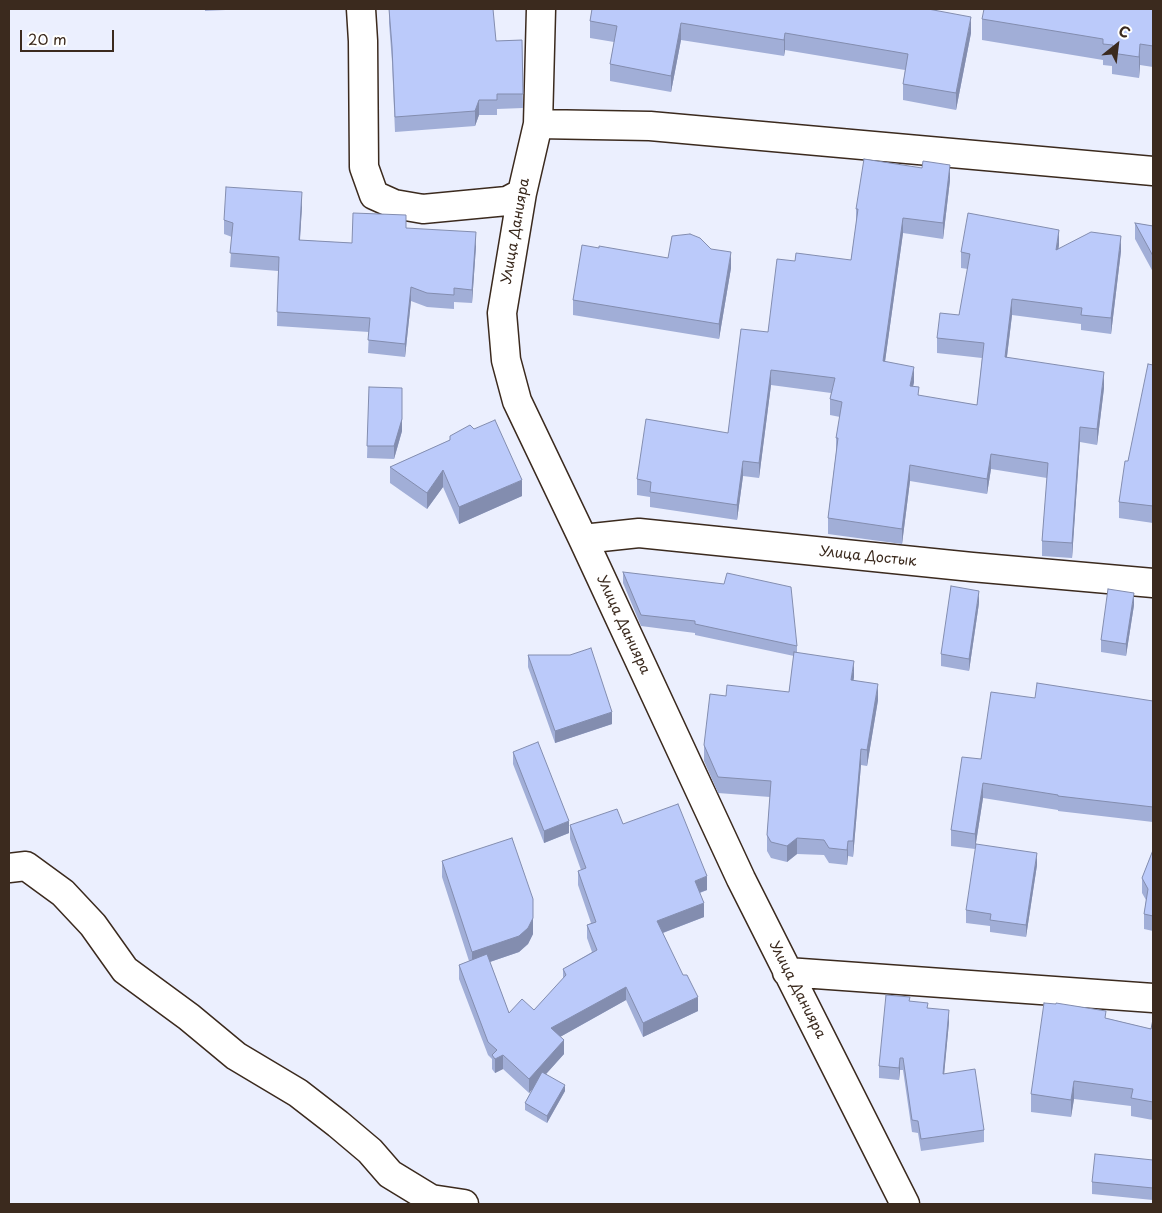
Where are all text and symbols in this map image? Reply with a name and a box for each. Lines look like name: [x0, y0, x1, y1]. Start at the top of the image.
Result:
scale bar: [22, 20, 116, 52]
north arrow: [1092, 20, 1142, 70]
text: С: [1115, 20, 1134, 43]
text: 20 m: [28, 27, 67, 50]
street label: Улица Данияра: [498, 177, 534, 285]
street label: Улица Достык: [819, 544, 917, 570]
street label: Улица Данияра: [593, 573, 653, 677]
street label: Улица Данияра: [765, 938, 829, 1042]

